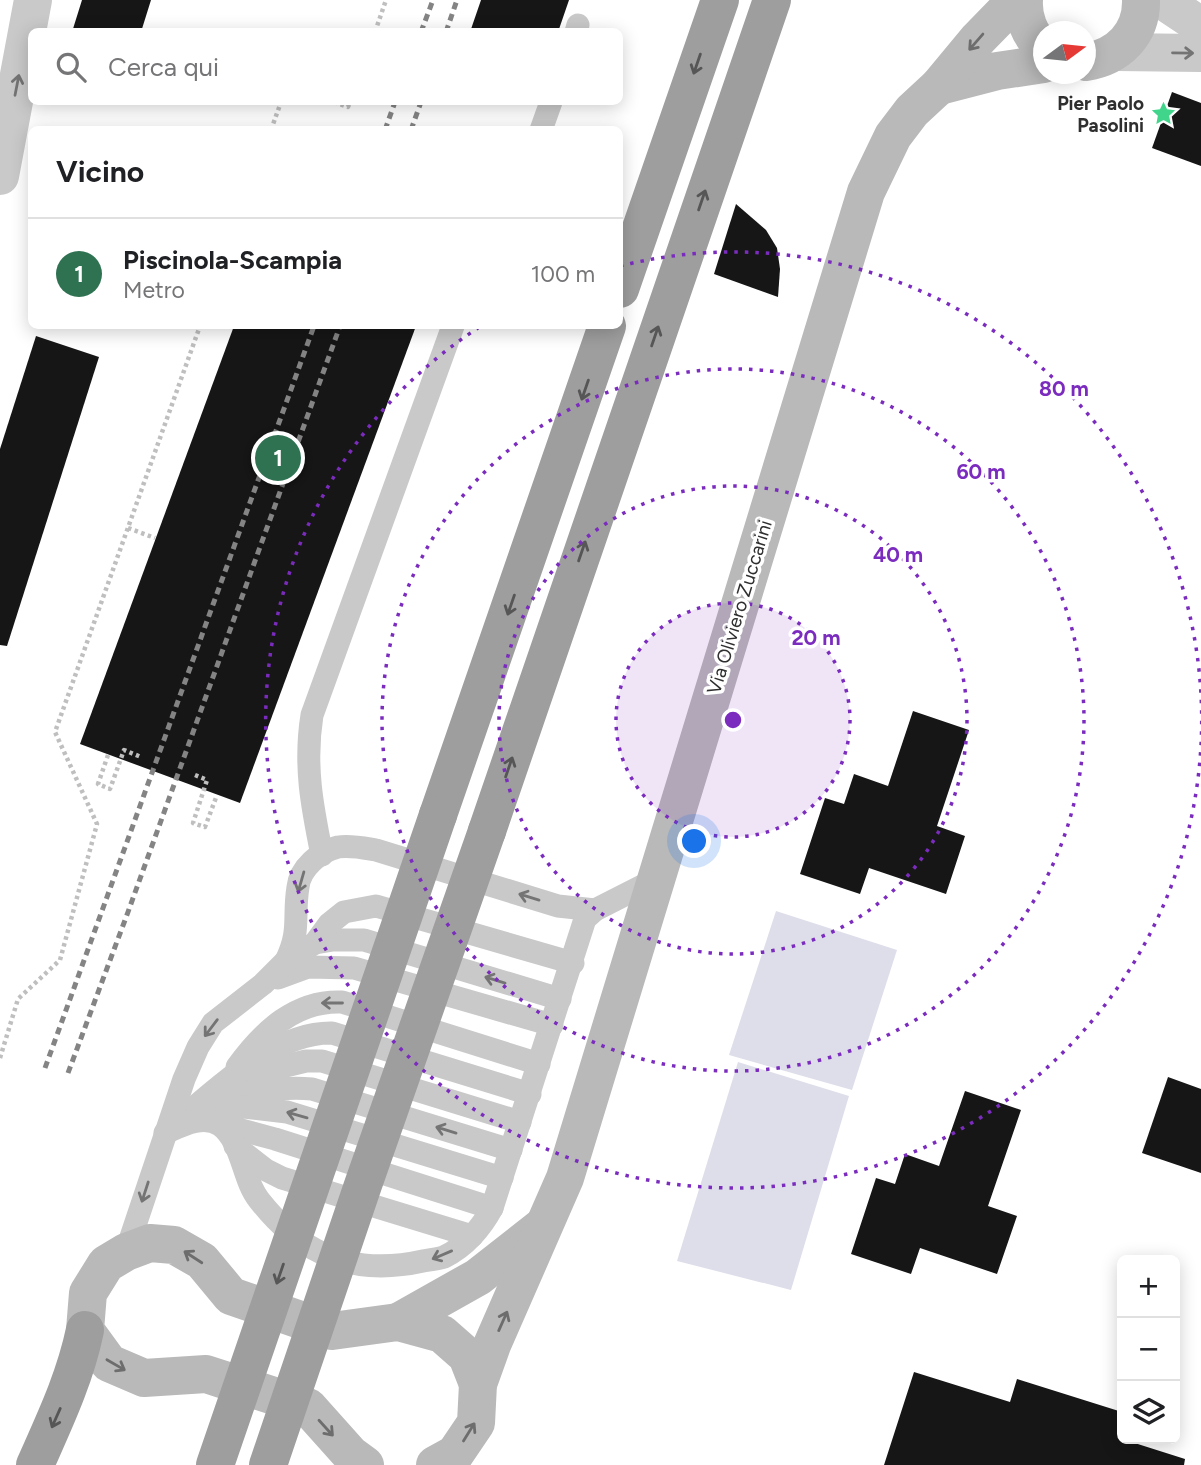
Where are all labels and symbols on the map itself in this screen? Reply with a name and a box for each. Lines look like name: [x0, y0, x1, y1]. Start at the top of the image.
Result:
north arrow: [1033, 21, 1096, 84]
one-way arrow: [968, 33, 984, 51]
one-way arrow: [1171, 46, 1194, 60]
one-way arrow: [690, 53, 702, 75]
one-way arrow: [11, 74, 24, 97]
place label: Pier Paolo Pasolini: [1057, 92, 1144, 137]
place icon: Pier Paolo Pasolini: [1150, 100, 1178, 128]
one-way arrow: [697, 189, 709, 211]
one-way arrow: [649, 325, 662, 347]
text: 80 m: [1039, 376, 1089, 401]
one-way arrow: [578, 379, 591, 401]
pin: 1: [255, 432, 301, 484]
text: 60 m: [956, 459, 1006, 484]
street label: Via Oliviero Zuccarini: [702, 517, 777, 697]
one-way arrow: [577, 541, 589, 563]
text: 40 m: [873, 542, 923, 567]
one-way arrow: [504, 594, 516, 616]
text: 20 m: [791, 625, 841, 650]
centre of rings: [721, 708, 745, 732]
one-way arrow: [504, 756, 516, 778]
your location: [677, 824, 711, 858]
one-way arrow: [293, 871, 306, 893]
one-way arrow: [518, 889, 540, 902]
one-way arrow: [484, 972, 506, 985]
one-way arrow: [321, 996, 344, 1010]
one-way arrow: [204, 1019, 219, 1038]
one-way arrow: [286, 1107, 308, 1120]
one-way arrow: [435, 1122, 457, 1135]
one-way arrow: [138, 1181, 150, 1203]
one-way arrow: [184, 1249, 203, 1264]
one-way arrow: [432, 1249, 453, 1262]
one-way arrow: [273, 1262, 285, 1284]
one-way arrow: [497, 1311, 510, 1332]
one-way arrow: [106, 1358, 126, 1372]
one-way arrow: [49, 1407, 62, 1428]
one-way arrow: [318, 1418, 334, 1436]
one-way arrow: [463, 1422, 477, 1442]

